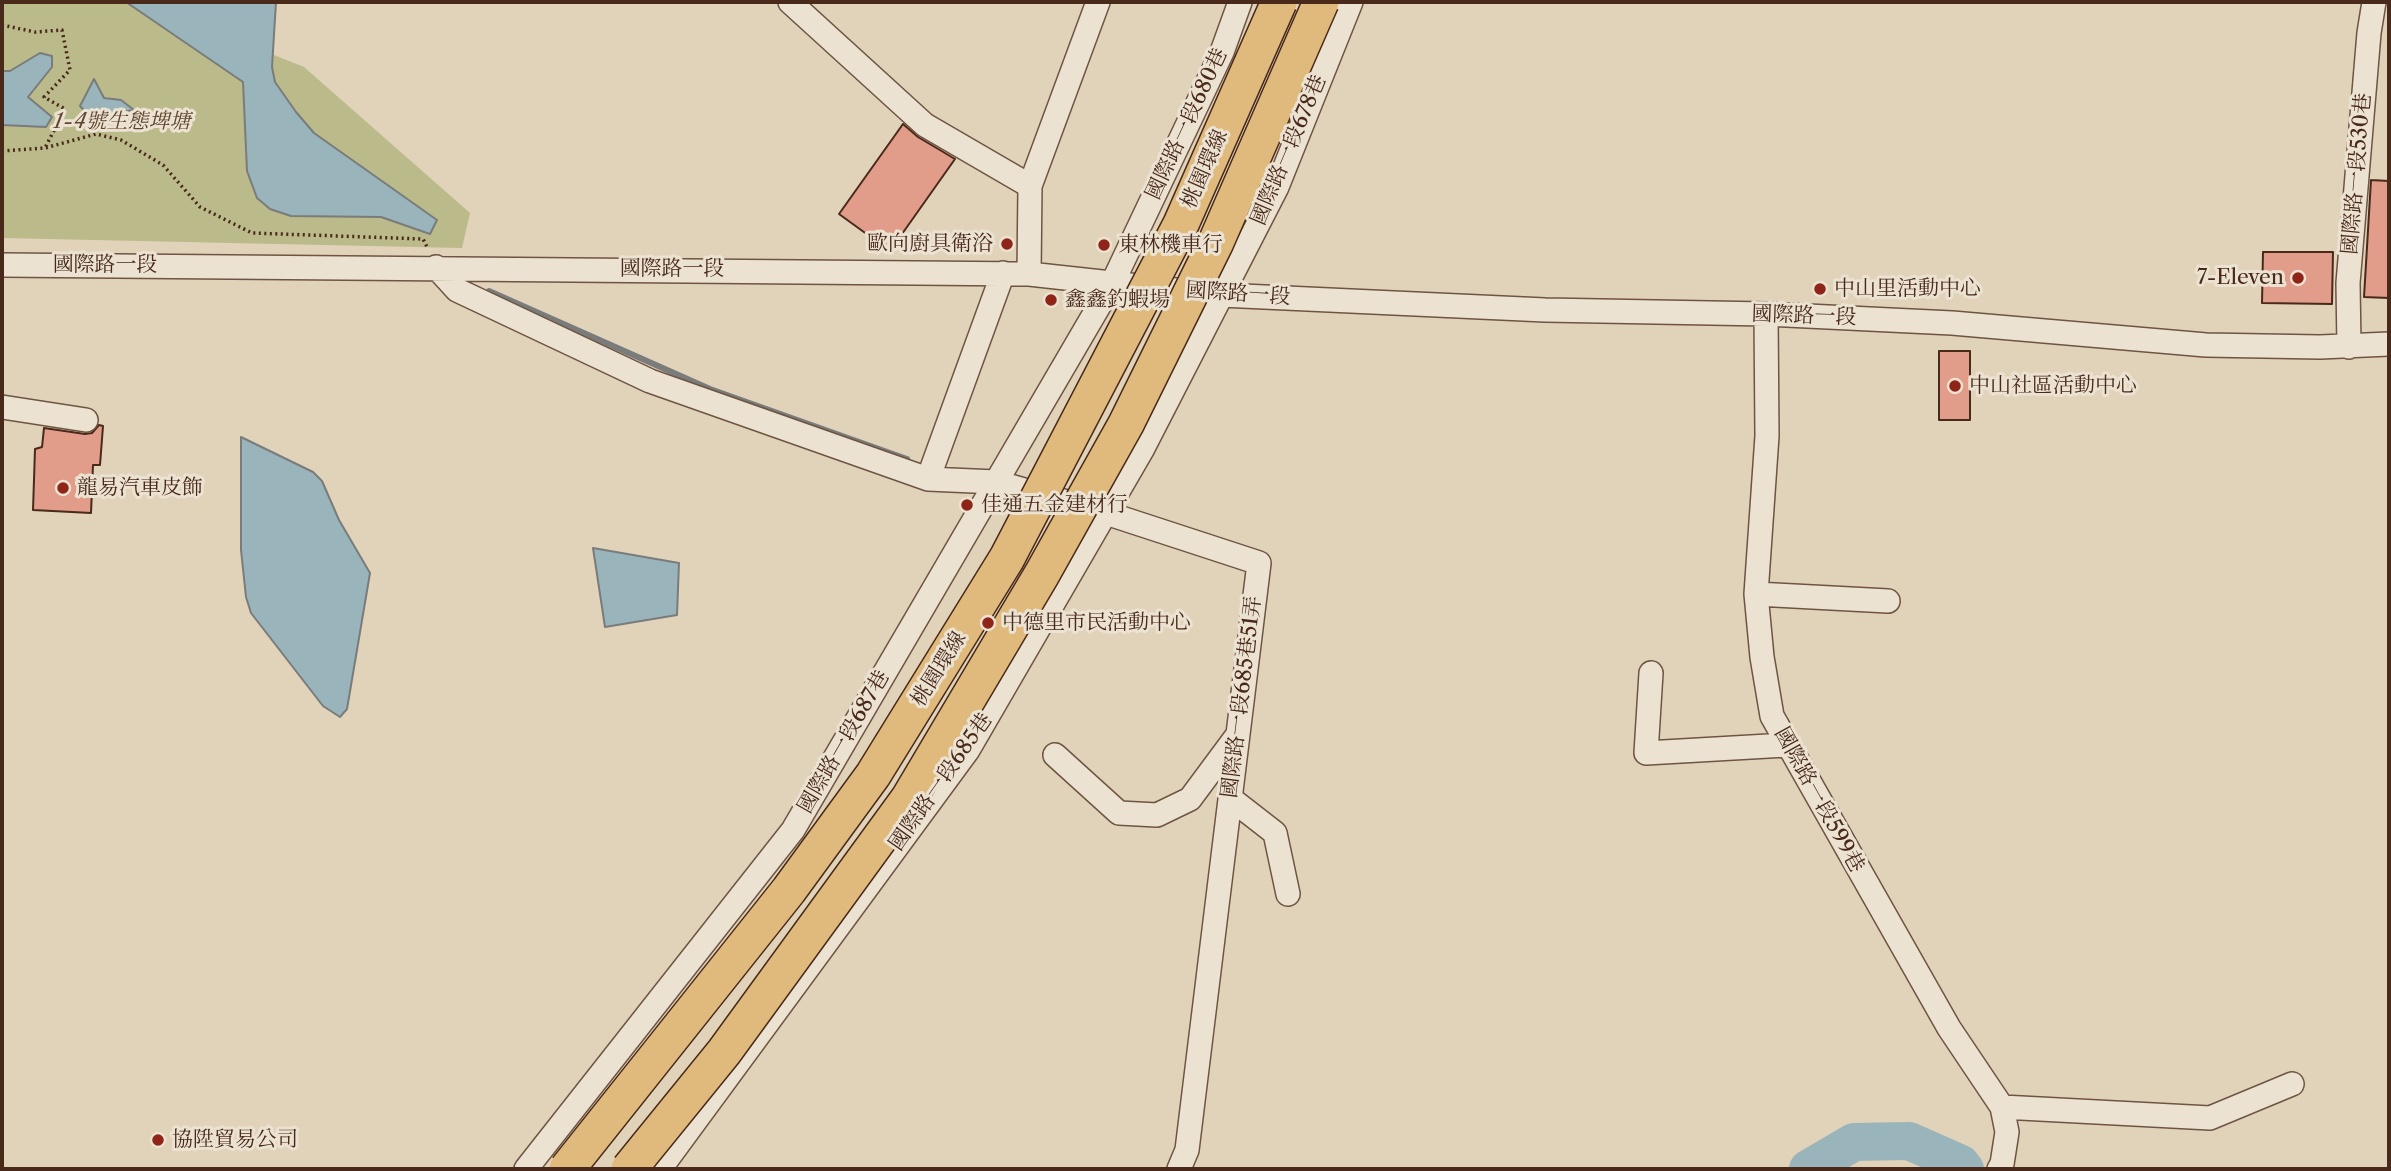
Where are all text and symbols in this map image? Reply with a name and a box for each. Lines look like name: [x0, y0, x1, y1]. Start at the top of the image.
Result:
street label: 國際路一段680巷: [1141, 44, 1233, 204]
street label: 國際路一段678巷: [1246, 71, 1332, 229]
street label: 國際路一段530巷: [2337, 92, 2377, 256]
park label: 1-4號生態埤塘: [53, 109, 191, 135]
street label: 桃園環線: [1176, 126, 1234, 212]
place label: 歐向廚具衛浴: [867, 231, 993, 257]
place label: 東林機車行: [1118, 232, 1223, 258]
marker: 歐向廚具衛浴: [999, 236, 1015, 252]
marker: 東林機車行: [1096, 237, 1112, 253]
street label: 國際路一段: [53, 252, 157, 278]
street label: 國際路一段: [620, 256, 724, 282]
place label: 7-Eleven: [2197, 265, 2284, 291]
marker: 7-Eleven: [2290, 270, 2306, 286]
place label: 中山里活動中心: [1834, 276, 1981, 302]
street label: 國際路一段: [1185, 278, 1291, 310]
marker: 中山里活動中心: [1812, 281, 1828, 297]
place label: 鑫鑫釣蝦場: [1065, 287, 1170, 313]
marker: 鑫鑫釣蝦場: [1043, 292, 1059, 308]
street label: 國際路一段: [1751, 302, 1857, 330]
place label: 中山社區活動中心: [1969, 373, 2137, 399]
marker: 中山社區活動中心: [1947, 378, 1963, 394]
place label: 龍易汽車皮飾: [77, 475, 203, 501]
marker: 龍易汽車皮飾: [55, 480, 71, 496]
place label: 佳通五金建材行: [981, 492, 1128, 518]
marker: 佳通五金建材行: [959, 497, 975, 513]
street label: 國際路一段685巷51弄: [1217, 595, 1267, 799]
place label: 中德里市民活動中心: [1002, 610, 1191, 636]
marker: 中德里市民活動中心: [980, 615, 996, 631]
street label: 桃園環線: [906, 627, 972, 711]
street label: 國際路一段687巷: [793, 666, 895, 818]
street label: 國際路一段685巷: [884, 708, 998, 856]
street label: 國際路一段599巷: [1769, 723, 1869, 877]
place label: 協陞貿易公司: [172, 1127, 298, 1153]
marker: 協陞貿易公司: [150, 1132, 166, 1148]

